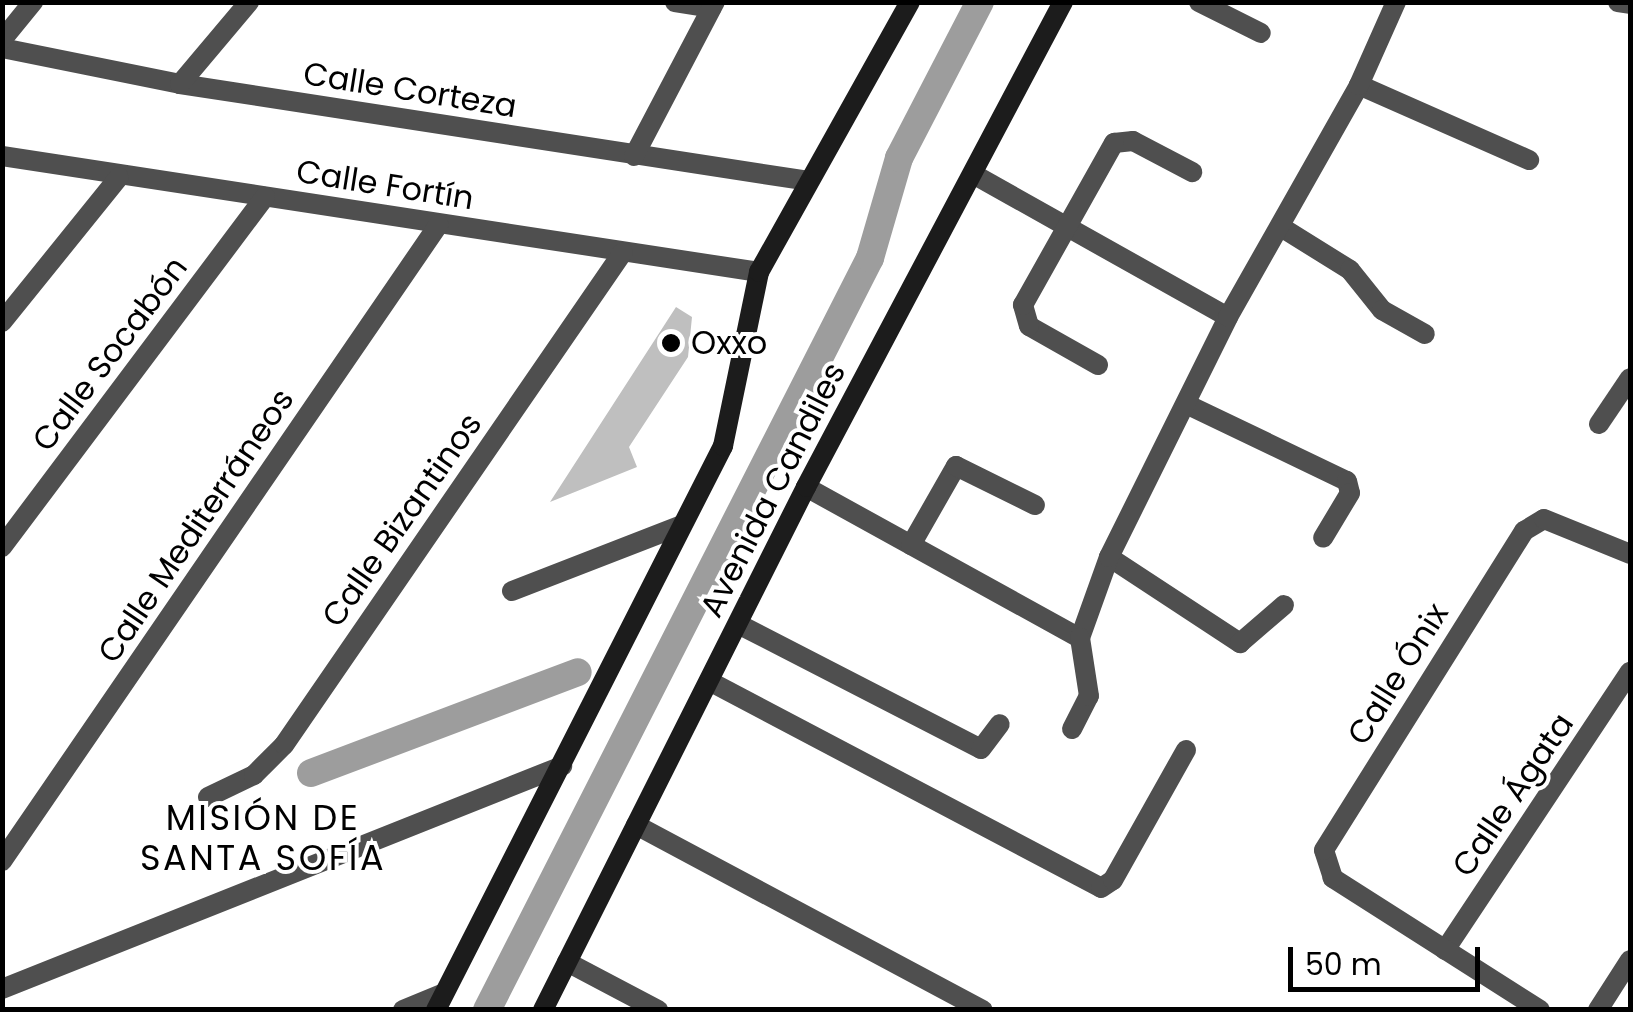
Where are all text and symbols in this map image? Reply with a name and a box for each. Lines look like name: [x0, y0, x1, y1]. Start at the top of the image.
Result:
street label: Calle Corteza: [301, 54, 519, 126]
street label: Calle Fortín: [294, 152, 476, 218]
street label: Calle Socabón: [24, 249, 196, 459]
place label: Oxxo: [691, 324, 767, 362]
marker: Oxxo: [660, 332, 682, 354]
street label: Avenida Candiles: [692, 356, 854, 624]
street label: Calle Mediterráneos: [90, 382, 302, 670]
street label: Calle Bizantinos: [314, 406, 490, 634]
street label: Calle Ónix: [1340, 596, 1456, 752]
street label: Calle Ágata: [1444, 706, 1582, 884]
district label: MISIÓN DE SANTA SOFÍA: [140, 797, 386, 879]
scale bar: [1293, 927, 1486, 989]
text: 50 m: [1305, 943, 1382, 986]

